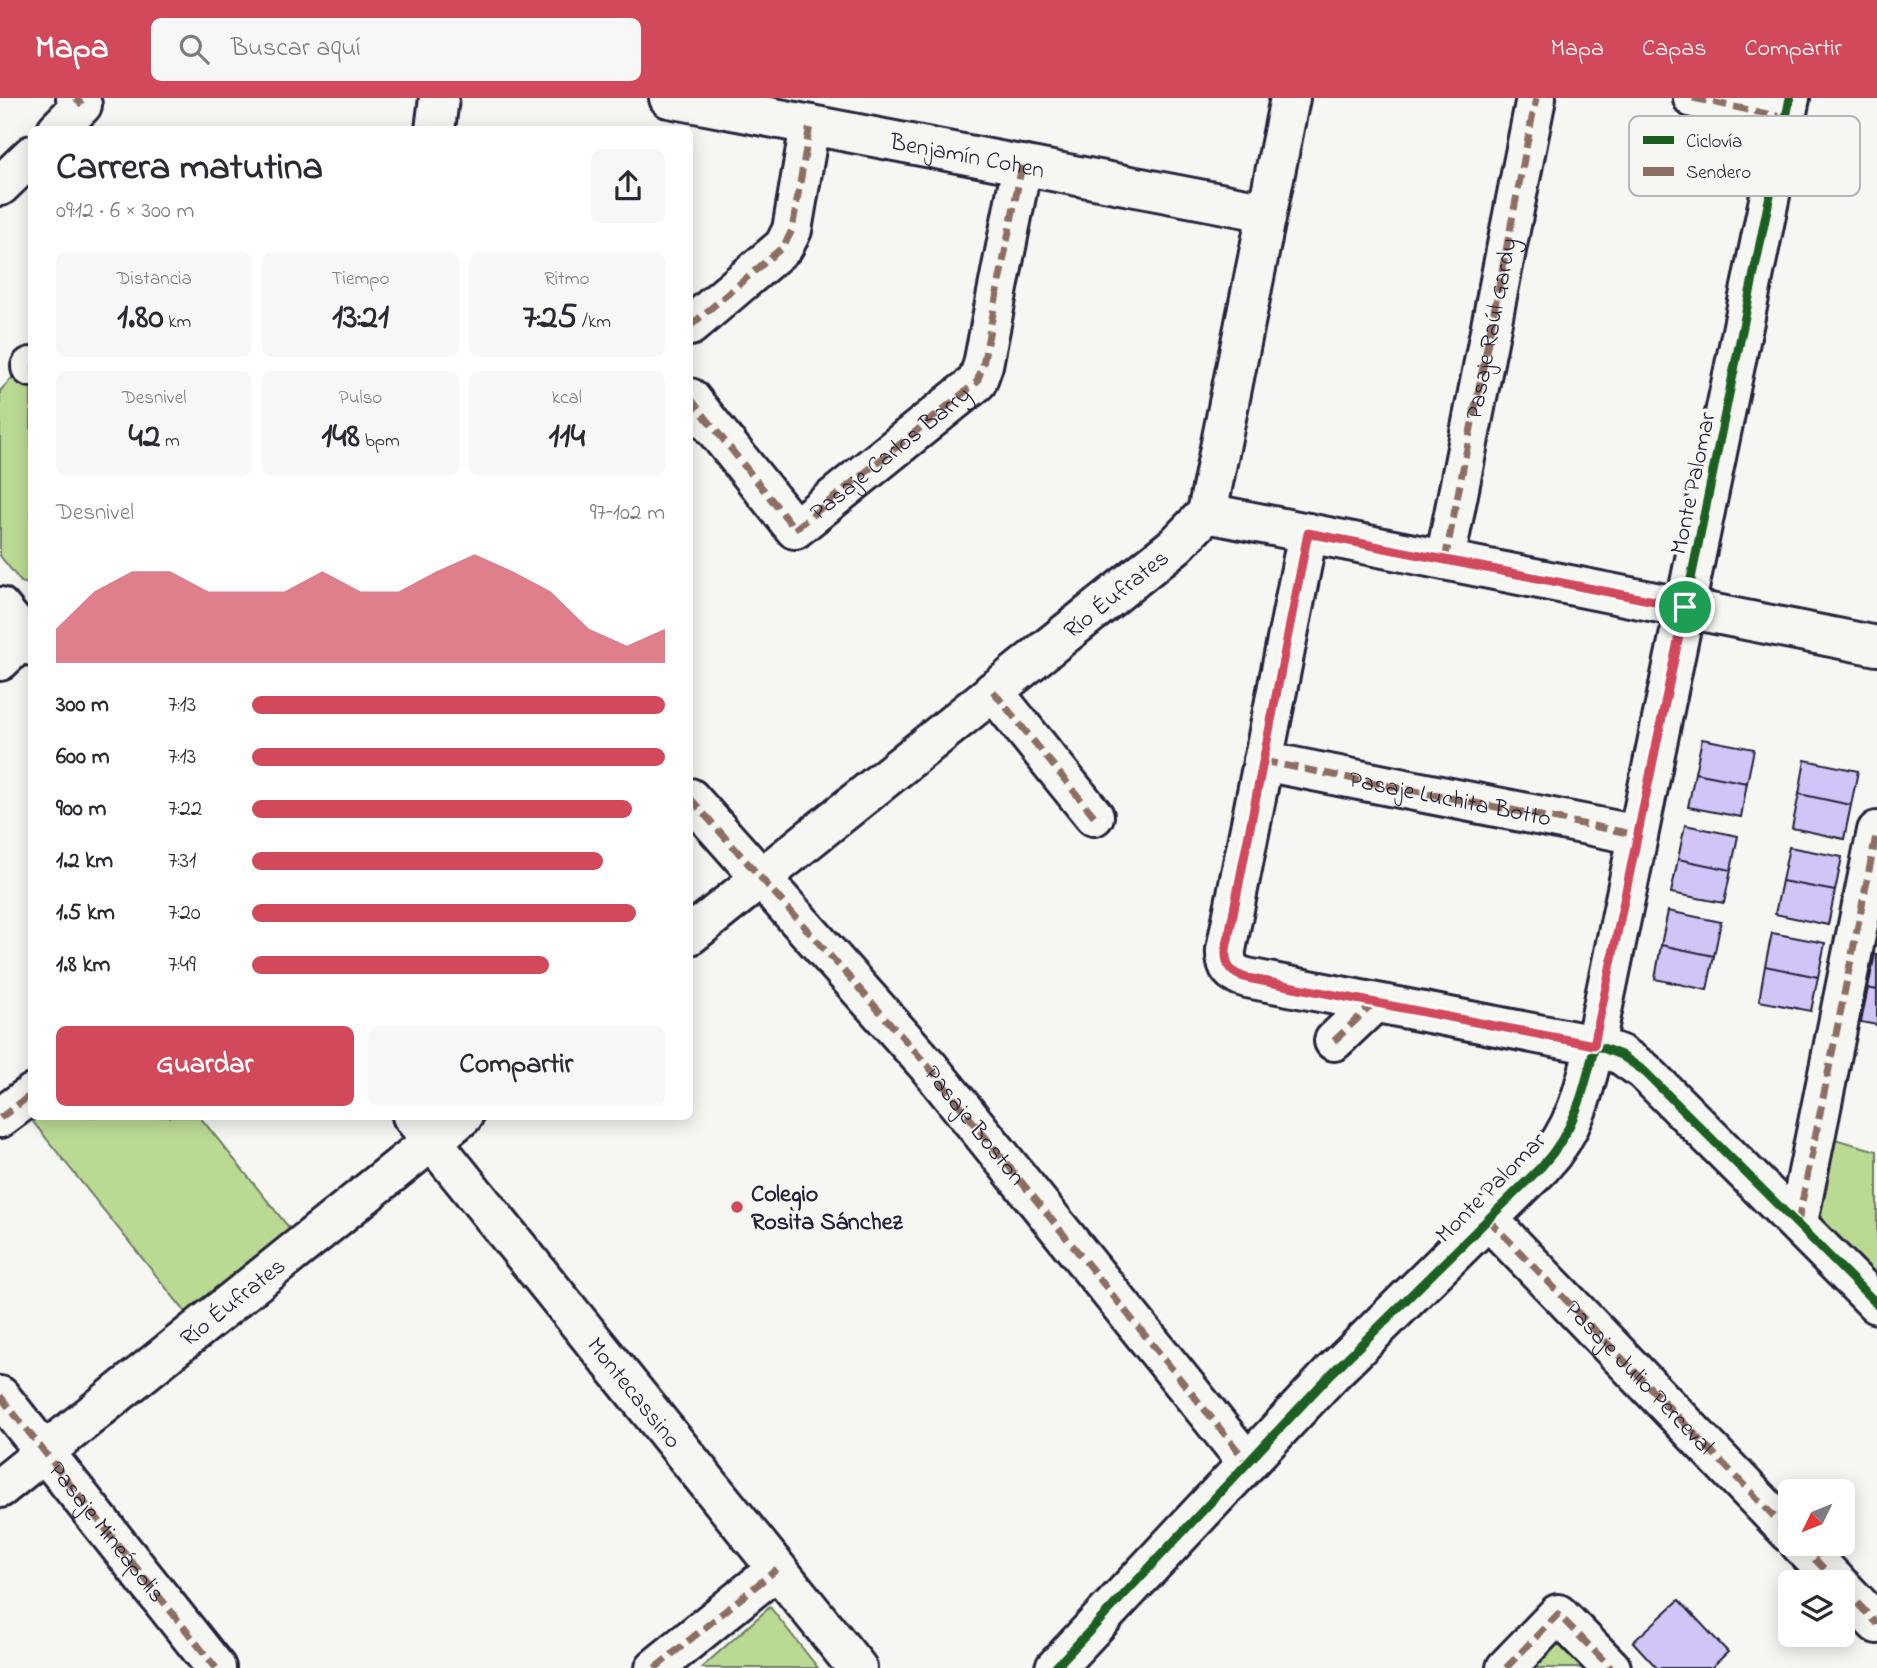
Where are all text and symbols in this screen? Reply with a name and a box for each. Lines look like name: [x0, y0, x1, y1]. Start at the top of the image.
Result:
search box: [151, 18, 641, 81]
text: Mapa: [35, 25, 109, 73]
icon: search: [175, 30, 213, 68]
text: Buscar aquí: [231, 30, 361, 68]
text: Mapa: [1551, 32, 1604, 67]
text: Capas: [1642, 32, 1706, 67]
text: Compartir: [1744, 32, 1842, 67]
legend: [1629, 116, 1860, 196]
street label: Benjamín Cohen: [886, 125, 1047, 189]
text: Ciclovía: [1686, 129, 1742, 156]
text: Carrera matutina: [56, 141, 323, 197]
button: share: [591, 149, 665, 223]
text: Sendero: [1686, 160, 1751, 187]
text: 09:12 · 6 × 300 m: [56, 195, 194, 228]
street label: Pasaje Raúl Gardy: [1458, 235, 1529, 423]
text: Distancia: [117, 266, 192, 293]
text: Tiempo: [332, 266, 389, 293]
text: Ritmo: [544, 266, 589, 293]
text: 1.80: [117, 293, 164, 344]
text: 13:21: [332, 293, 389, 344]
text: 7:25: [523, 293, 577, 344]
text: km: [164, 309, 191, 336]
text: /km: [577, 309, 611, 336]
street label: Pasaje Carlos Barry: [804, 378, 980, 530]
text: Desnivel: [122, 385, 186, 412]
text: Pulso: [339, 385, 382, 412]
text: kcal: [552, 385, 582, 412]
street label: Monte Palomar: [1662, 409, 1727, 558]
text: 42: [129, 412, 160, 463]
text: 148: [321, 412, 360, 463]
text: 114: [548, 412, 585, 463]
text: m: [160, 428, 180, 455]
text: bpm: [360, 428, 400, 455]
text: Desnivel: [56, 497, 134, 530]
text: 97–102 m: [590, 497, 665, 530]
street label: Río Éufrates: [1057, 542, 1178, 648]
pin: [1655, 577, 1715, 637]
icon: arrive: [1666, 588, 1704, 626]
text: 300 m: [56, 689, 109, 722]
text: 7:13: [168, 689, 196, 722]
text: 600 m: [56, 741, 110, 774]
text: 7:13: [168, 741, 196, 774]
street label: Pasaje Luchita Botto: [1346, 763, 1554, 837]
text: 900 m: [56, 793, 106, 826]
text: 7:22: [168, 793, 202, 826]
text: 1.2 km: [56, 845, 113, 878]
text: 7:31: [168, 845, 196, 878]
text: 1.5 km: [56, 897, 115, 930]
text: 7:20: [168, 897, 201, 930]
text: 1.8 km: [56, 949, 110, 982]
text: 7:49: [168, 949, 196, 982]
button: Guardar: [56, 1026, 354, 1106]
button: Compartir: [368, 1026, 665, 1106]
street label: Pasaje Boston: [914, 1059, 1033, 1194]
street label: Monte Palomar: [1428, 1125, 1556, 1252]
place label: Colegio Rosita Sánchez: [751, 1178, 904, 1241]
marker: Colegio Rosita Sánchez: [729, 1199, 745, 1215]
street label: Río Éufrates: [174, 1250, 294, 1356]
street label: Pasaje Julio Perceval: [1555, 1293, 1721, 1464]
street label: Montecassino: [577, 1331, 689, 1457]
street label: Pasaje Mineápolis: [39, 1455, 173, 1611]
north arrow: [1778, 1479, 1855, 1556]
map controls: [1778, 1479, 1855, 1647]
button: layers: [1778, 1570, 1855, 1647]

